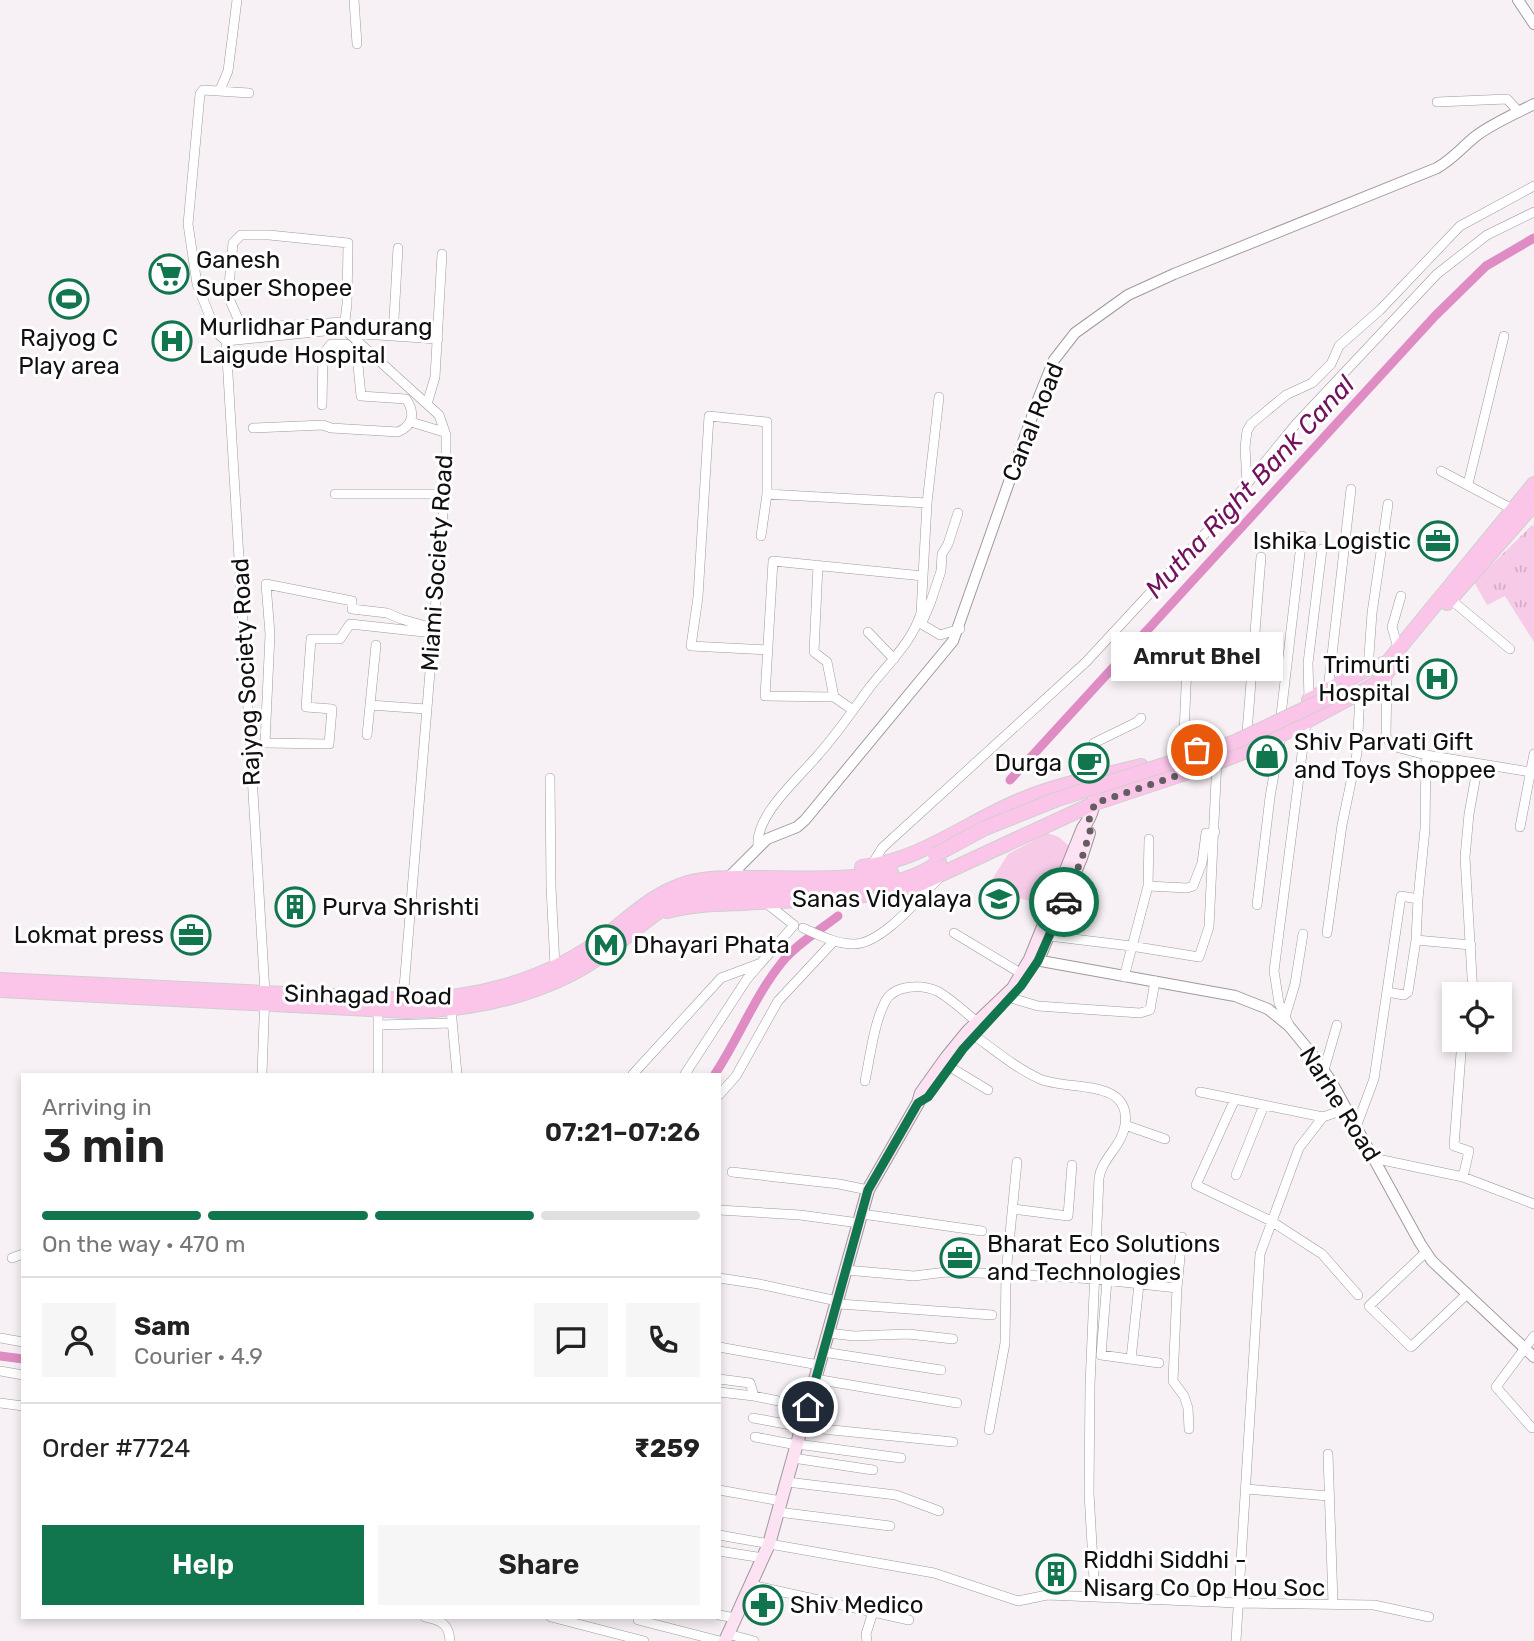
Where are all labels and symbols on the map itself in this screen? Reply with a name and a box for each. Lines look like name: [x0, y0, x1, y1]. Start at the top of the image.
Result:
place label: Ganesh Super Shopee: [196, 246, 352, 302]
supermarket icon: Ganesh Super Shopee: [148, 253, 190, 295]
sports icon: Rajyog C Play area: [48, 278, 90, 320]
place label: Murlidhar Pandurang Laigude Hospital: [199, 313, 433, 369]
hospital icon: Murlidhar Pandurang Laigude Hospital: [151, 320, 193, 362]
place label: Rajyog C Play area: [18, 324, 120, 380]
street label: Canal Road: [996, 359, 1070, 485]
water label: Mutha Right Bank Canal: [1139, 369, 1362, 605]
street label: Miami Society Road: [415, 454, 459, 672]
office icon: Ishika Logistic: [1417, 520, 1459, 562]
place label: Ishika Logistic: [1253, 527, 1411, 555]
street label: Rajyog Society Road: [226, 557, 266, 787]
callout: Amrut Bhel: [1111, 631, 1283, 680]
place label: Trimurti Hospital: [1318, 651, 1410, 707]
hospital icon: Trimurti Hospital: [1416, 658, 1458, 700]
pin: [1167, 720, 1227, 780]
place label: Shiv Parvati Gift and Toys Shoppee: [1294, 728, 1496, 784]
shop icon: Shiv Parvati Gift and Toys Shoppee: [1246, 735, 1288, 777]
cafe icon: Durga: [1068, 742, 1110, 784]
place label: Durga: [995, 749, 1062, 777]
courier: [1029, 867, 1099, 937]
school or university icon: Sanas Vidyalaya: [978, 878, 1020, 920]
place label: Sanas Vidyalaya: [792, 885, 972, 913]
building icon: Purva Shrishti: [274, 886, 316, 928]
place label: Purva Shrishti: [322, 893, 479, 921]
office icon: Lokmat press: [170, 914, 212, 956]
place label: Lokmat press: [14, 921, 164, 949]
metro station icon: Dhayari Phata: [585, 924, 627, 966]
place label: Dhayari Phata: [633, 931, 790, 959]
street label: Sinhagad Road: [284, 980, 452, 1010]
street label: Narhe Road: [1294, 1042, 1386, 1166]
place label: Bharat Eco Solutions and Technologies: [987, 1230, 1220, 1286]
office icon: Bharat Eco Solutions and Technologies: [939, 1237, 981, 1279]
pin: [778, 1377, 838, 1437]
place label: Riddhi Siddhi - Nisarg Co Op Hou Soc: [1083, 1546, 1325, 1602]
building icon: Riddhi Siddhi - Nisarg Co Op Hou Soc: [1035, 1553, 1077, 1595]
pharmacy icon: Shiv Medico: [742, 1584, 784, 1626]
place label: Shiv Medico: [790, 1591, 924, 1619]

